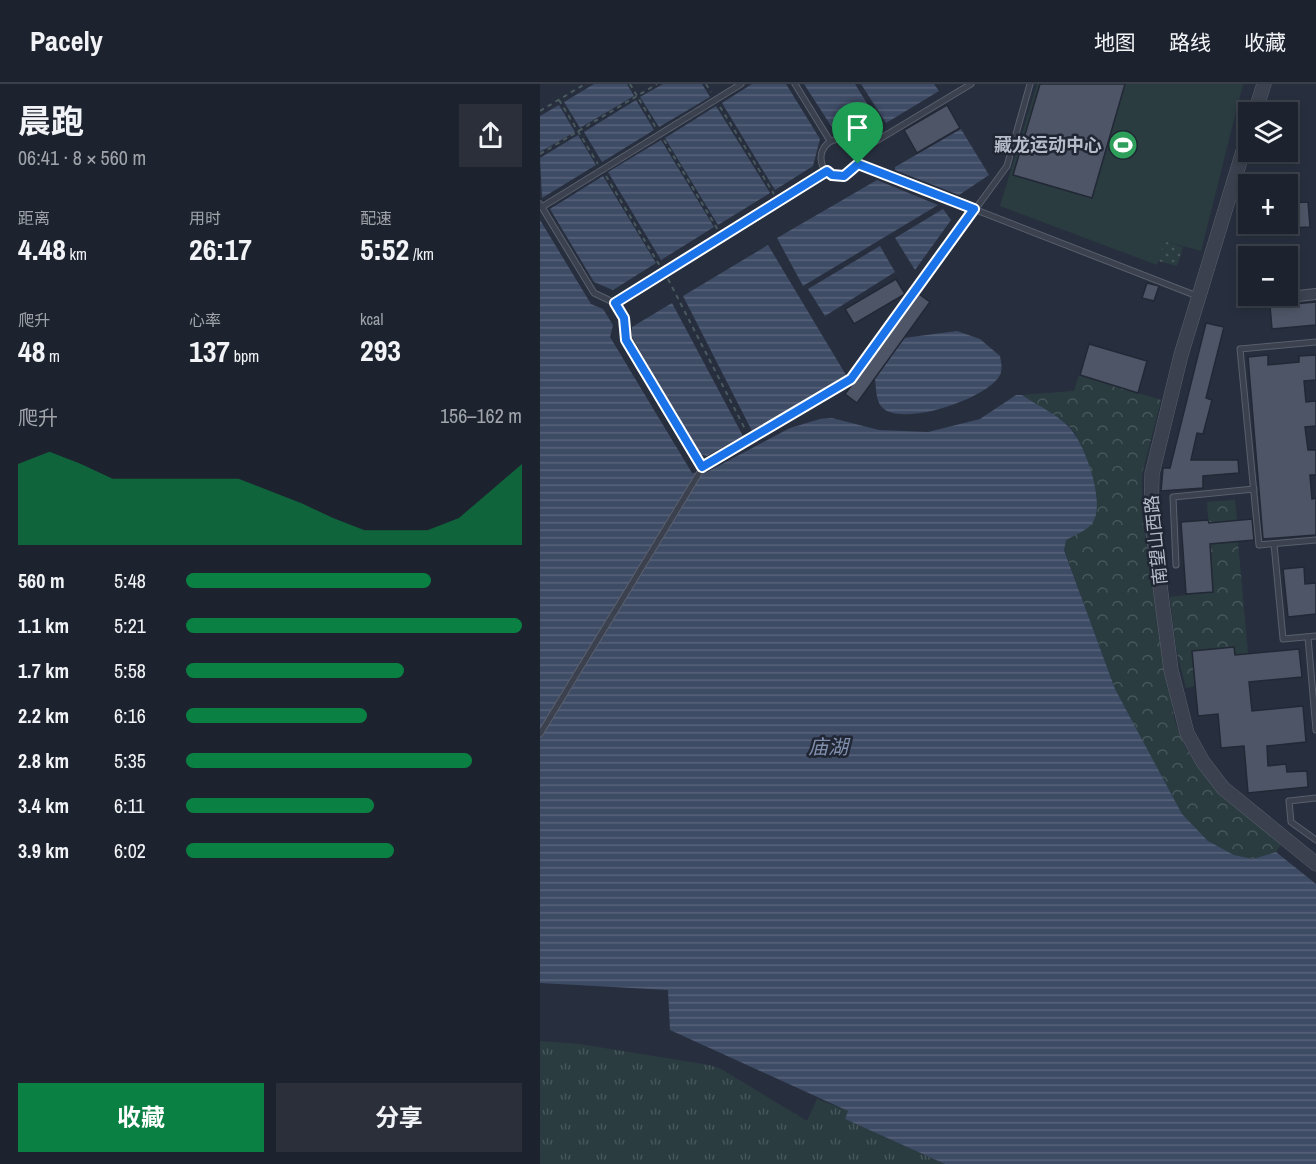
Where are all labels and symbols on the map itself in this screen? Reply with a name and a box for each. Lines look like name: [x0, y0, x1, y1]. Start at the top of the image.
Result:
pin: [832, 102, 883, 164]
sports icon: 藏龙运动中心: [1107, 129, 1139, 161]
place label: 藏龙运动中心: [994, 132, 1102, 157]
street label: 南望山西路: [1138, 494, 1173, 586]
water label: 庙湖: [808, 733, 851, 760]

